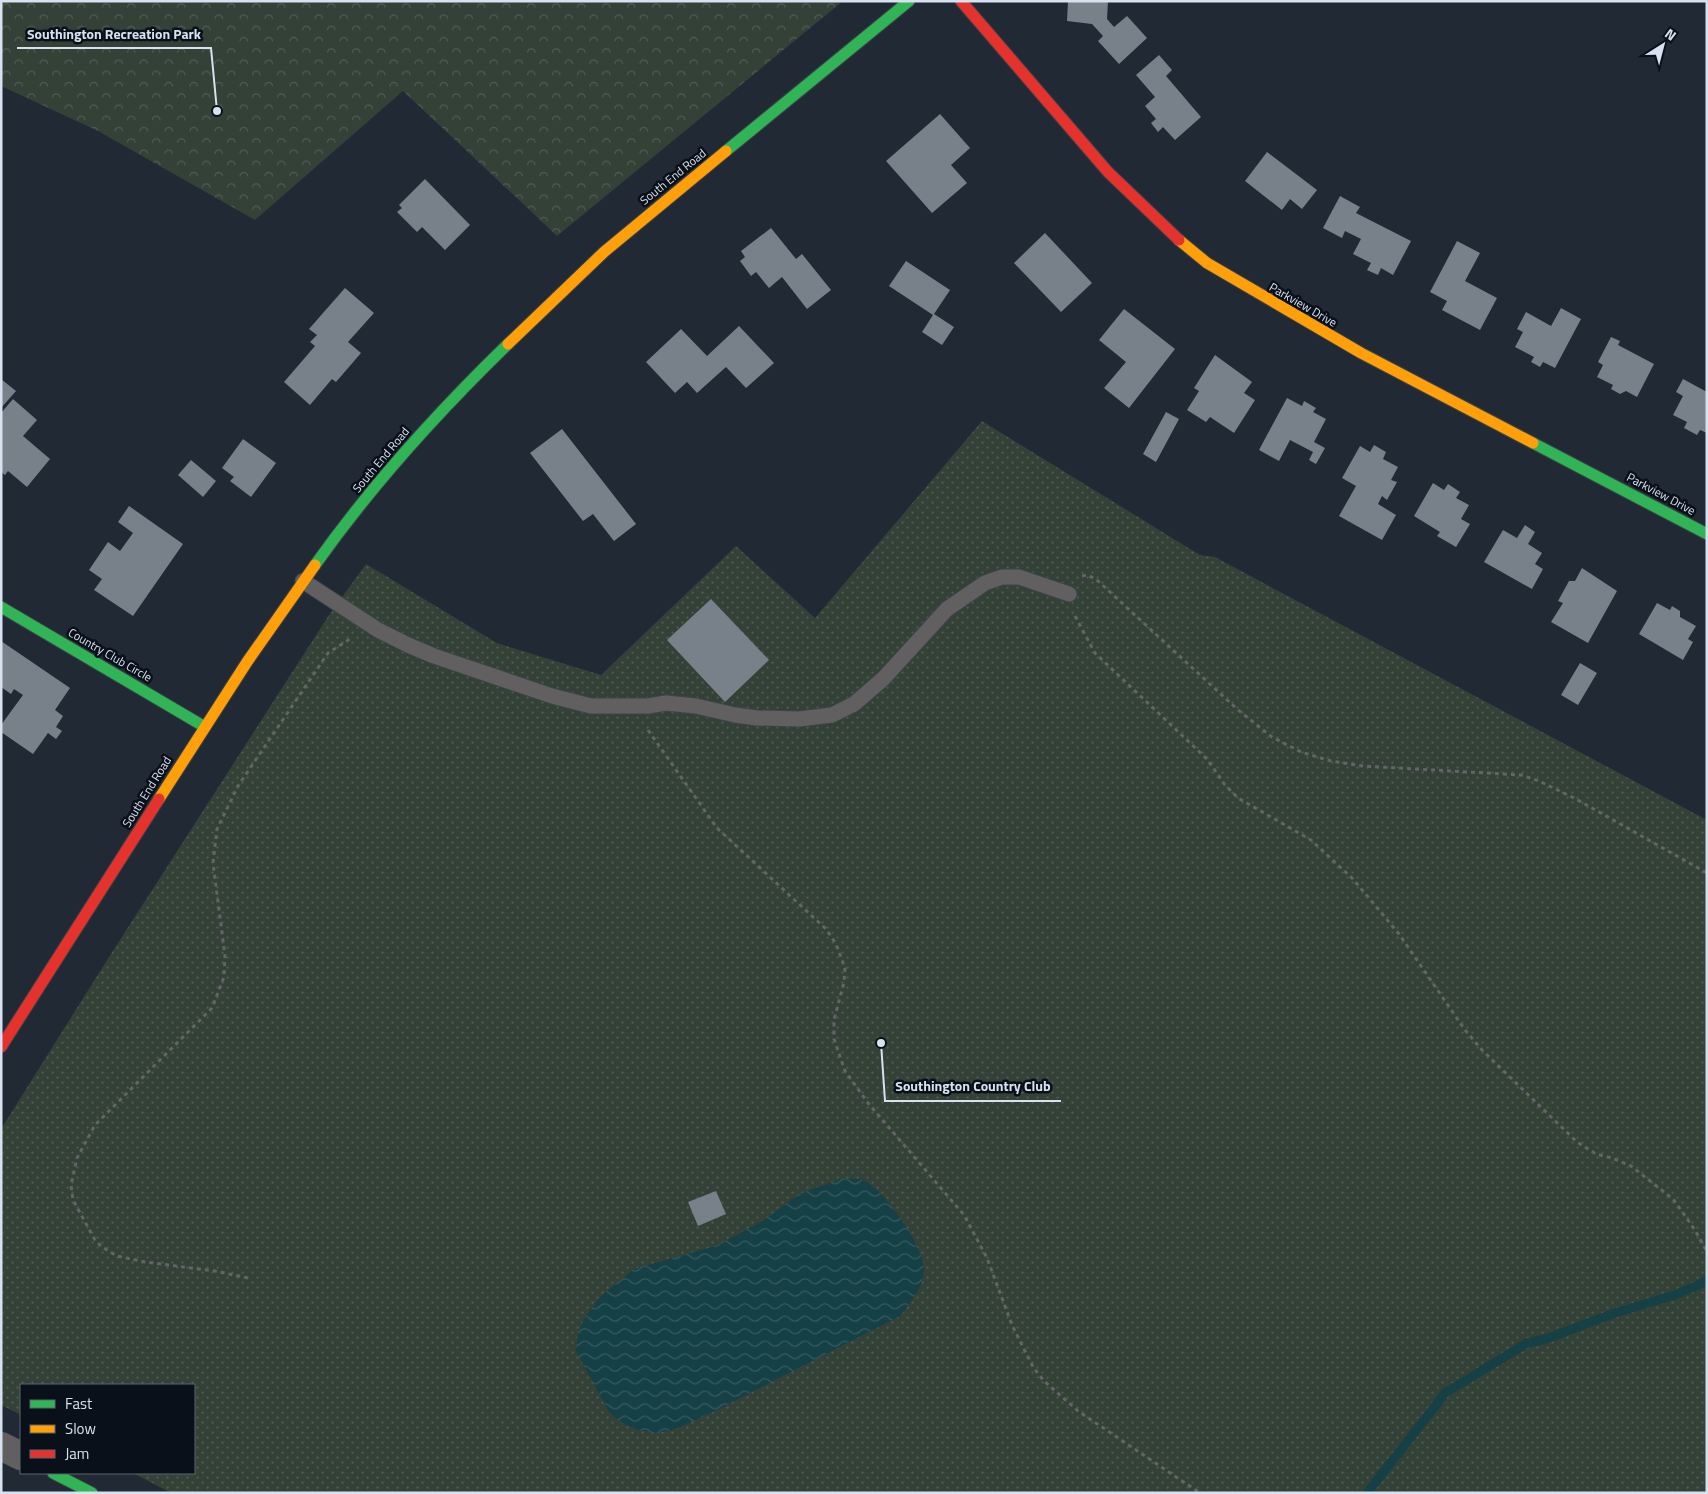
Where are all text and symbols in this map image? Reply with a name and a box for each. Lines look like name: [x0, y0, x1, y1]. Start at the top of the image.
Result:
callout: Southington Recreation Park: [17, 19, 211, 48]
north arrow: [1638, 20, 1688, 70]
text: Southington Recreation Park: [27, 23, 202, 44]
text: N: [1661, 23, 1681, 45]
street label: South End Road: [635, 144, 710, 209]
street label: Parkview Drive: [1266, 277, 1341, 332]
street label: South End Road: [347, 423, 414, 497]
street label: Parkview Drive: [1623, 467, 1699, 520]
street label: Country Club Circle: [65, 623, 156, 686]
street label: South End Road: [117, 753, 176, 831]
callout: Southington Country Club: [885, 1072, 1061, 1101]
text: Southington Country Club: [895, 1075, 1051, 1096]
legend: [20, 1384, 195, 1474]
text: Fast: [65, 1392, 93, 1415]
text: Slow: [65, 1417, 96, 1440]
text: Jam: [65, 1442, 89, 1465]

